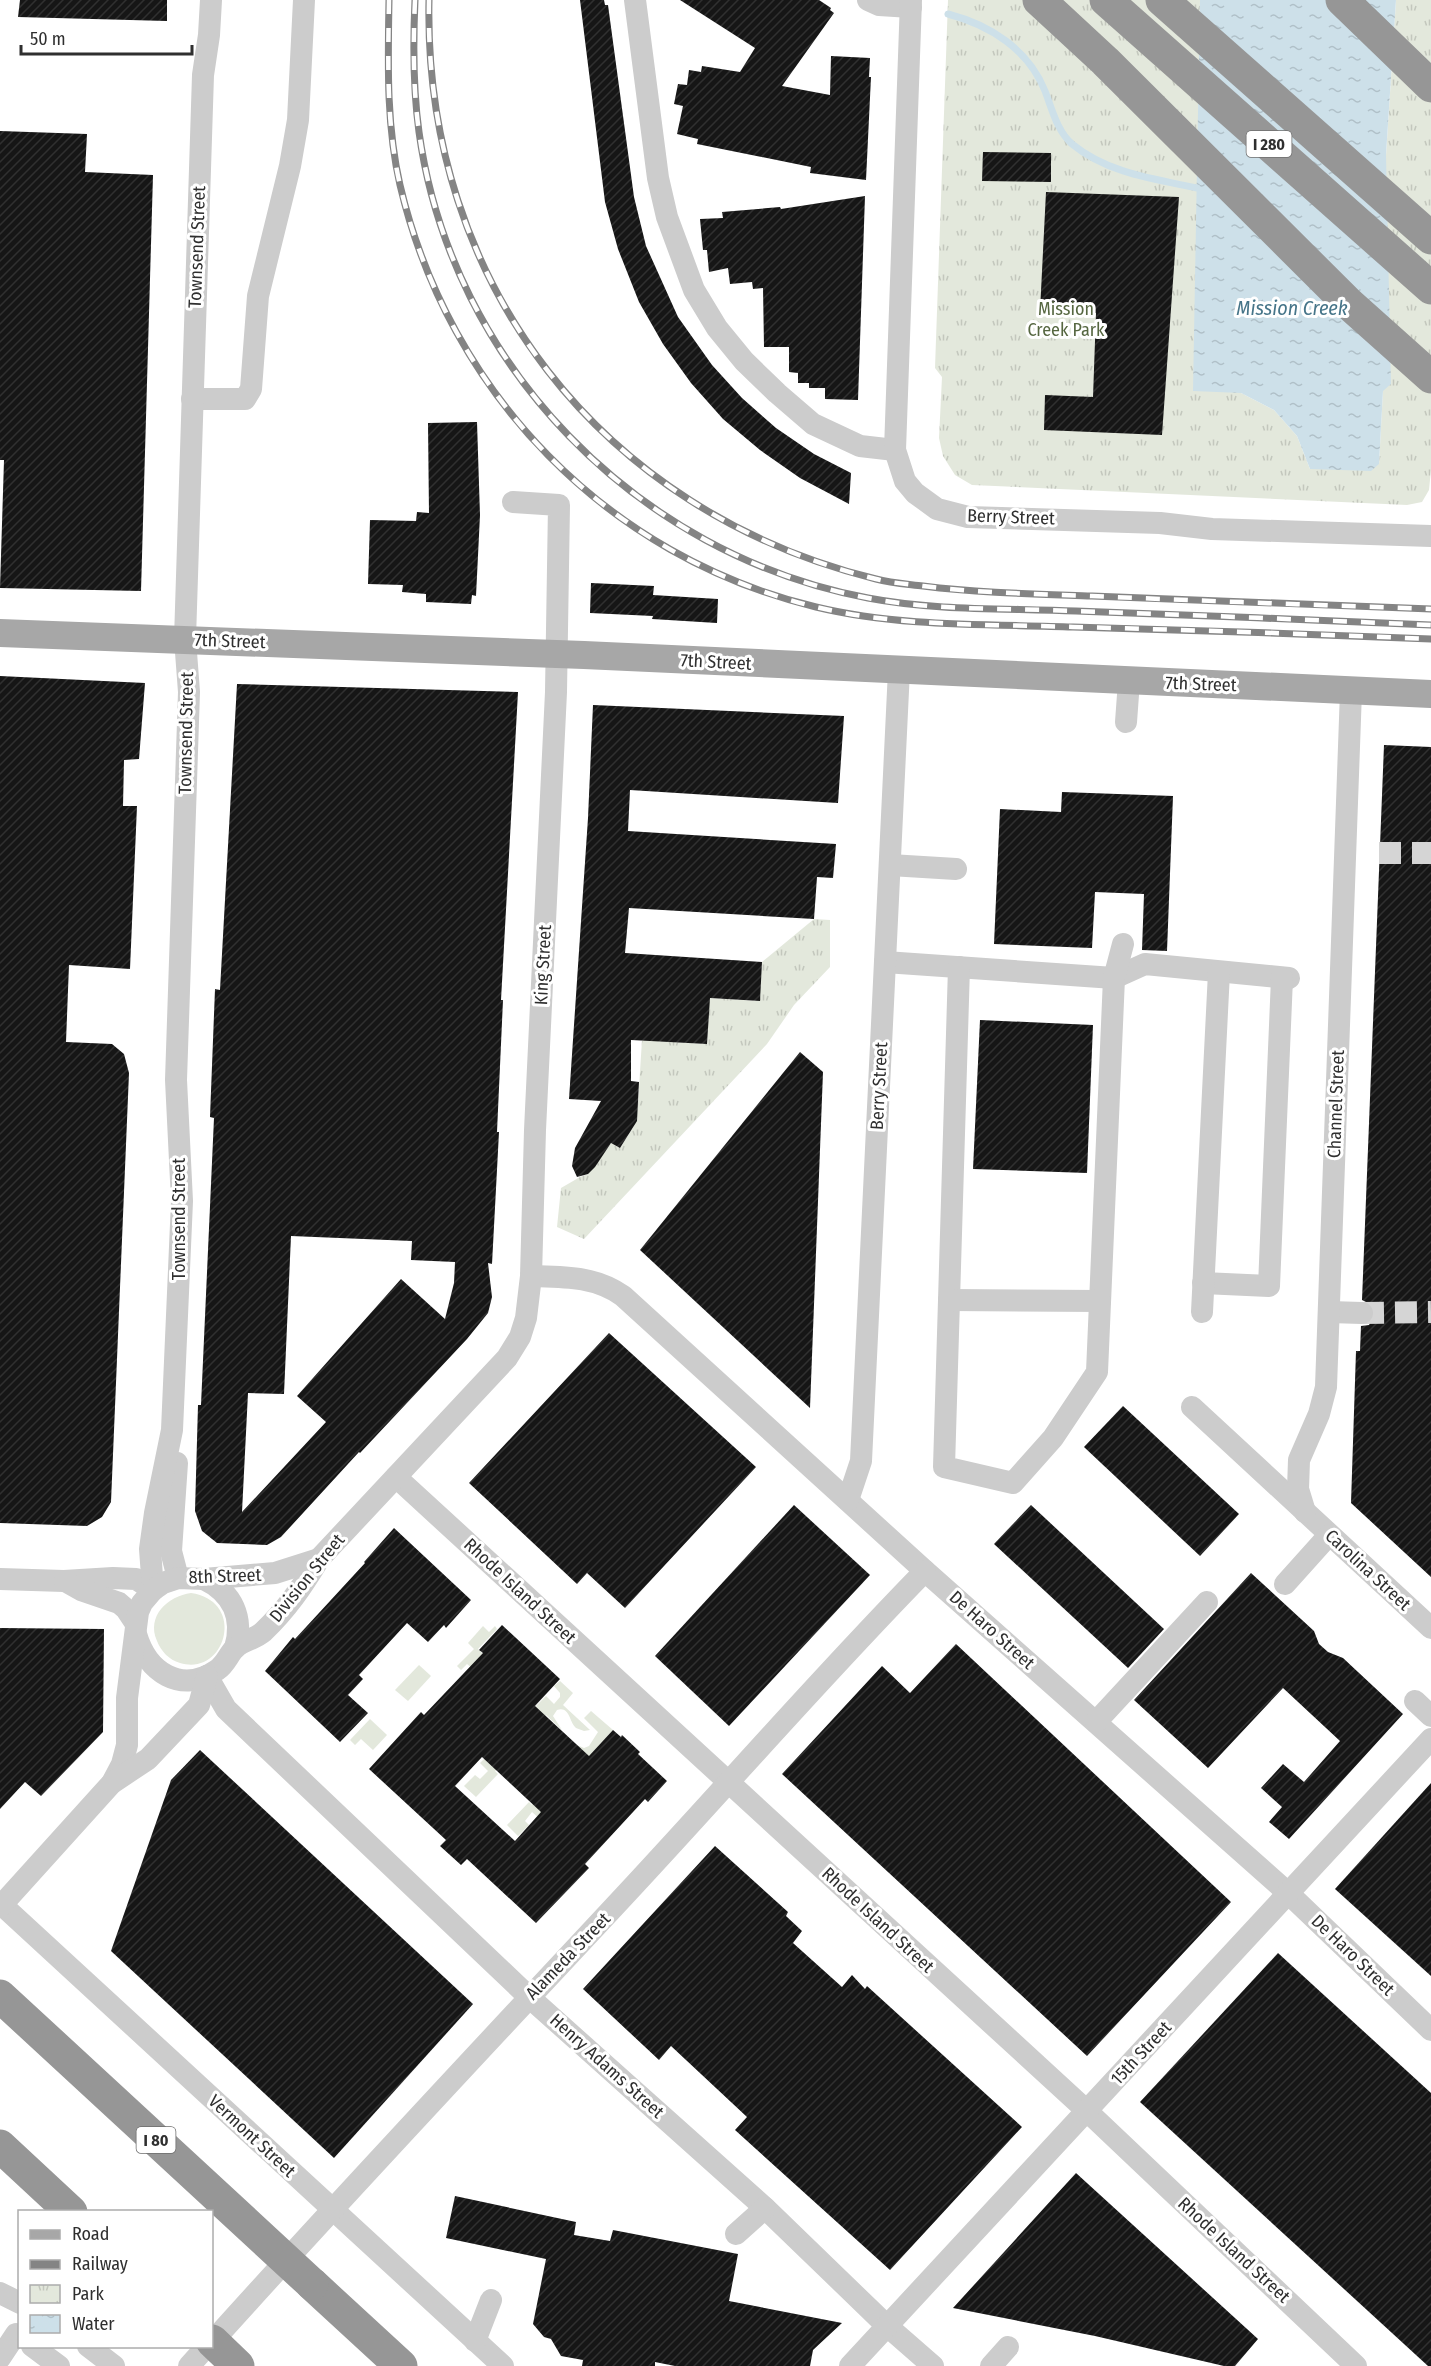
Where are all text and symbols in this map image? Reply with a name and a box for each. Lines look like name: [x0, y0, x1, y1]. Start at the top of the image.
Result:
scale bar: [21, 18, 192, 56]
text: 50 m: [30, 28, 66, 50]
road number: I 280: [1246, 131, 1292, 157]
street label: Townsend Street: [184, 185, 210, 308]
water label: Mission Creek: [1236, 296, 1348, 320]
park label: Mission Creek Park: [1027, 298, 1105, 341]
street label: Berry Street: [967, 504, 1055, 530]
street label: 7th Street: [194, 629, 266, 653]
street label: 7th Street: [680, 649, 752, 675]
street label: Townsend Street: [174, 672, 198, 794]
street label: 7th Street: [1165, 672, 1237, 696]
street label: King Street: [530, 924, 556, 1006]
street label: Berry Street: [866, 1041, 892, 1130]
street label: Channel Street: [1323, 1049, 1349, 1159]
street label: Townsend Street: [168, 1158, 190, 1280]
street label: Carolina Street: [1321, 1525, 1415, 1615]
street label: Division Street: [265, 1529, 349, 1627]
street label: Rhode Island Street: [459, 1533, 581, 1649]
street label: 8th Street: [188, 1564, 262, 1588]
street label: De Haro Street: [945, 1586, 1039, 1674]
street label: Rhode Island Street: [817, 1862, 939, 1978]
street label: Alameda Street: [521, 1908, 615, 2004]
street label: De Haro Street: [1307, 1910, 1399, 2000]
street label: Henry Adams Street: [545, 2009, 669, 2123]
street label: 15th Street: [1106, 2017, 1176, 2089]
street label: Vermont Street: [204, 2090, 300, 2182]
road number: I 80: [136, 2127, 176, 2153]
street label: Rhode Island Street: [1173, 2192, 1295, 2308]
legend: [18, 2210, 213, 2348]
text: Road: [72, 2223, 109, 2245]
text: Railway: [72, 2253, 128, 2275]
text: Park: [72, 2283, 105, 2305]
text: Water: [72, 2313, 115, 2335]

